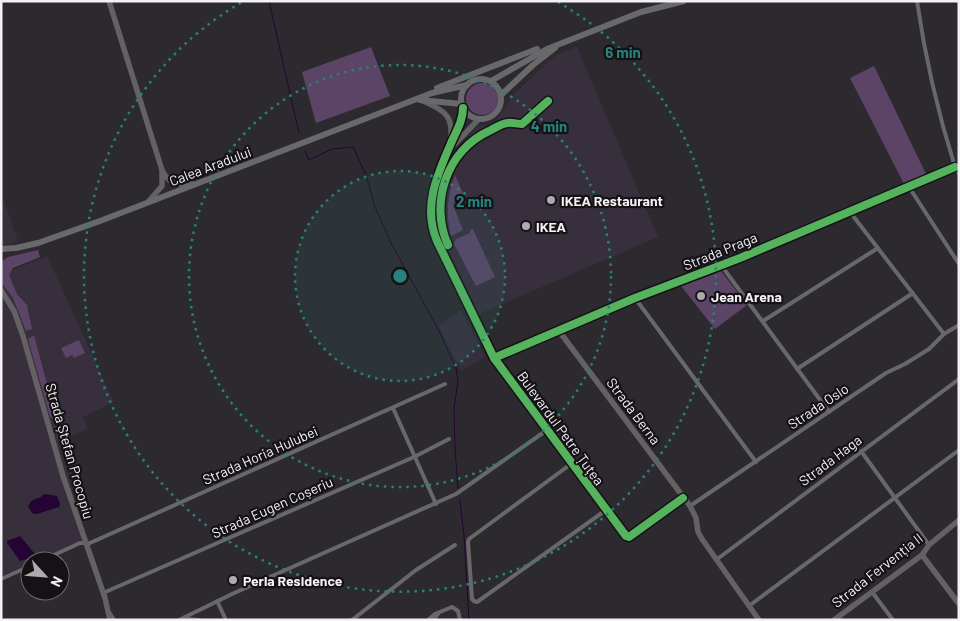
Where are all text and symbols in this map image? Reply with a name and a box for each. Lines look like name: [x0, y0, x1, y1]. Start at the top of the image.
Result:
text: 6 min: [605, 43, 641, 61]
text: 4 min: [531, 117, 567, 135]
street label: Calea Aradului: [167, 143, 253, 189]
text: 2 min: [456, 192, 492, 210]
place label: IKEA Restaurant: [561, 192, 663, 209]
marker: IKEA Restaurant: [545, 194, 557, 206]
place label: IKEA: [536, 218, 567, 235]
marker: IKEA: [520, 220, 532, 232]
street label: Strada Praga: [681, 228, 759, 274]
centre of rings: [391, 267, 409, 285]
place label: Jean Arena: [711, 288, 782, 305]
marker: Jean Arena: [695, 290, 707, 302]
street label: Bulevardul Petre Țuțea: [514, 368, 608, 488]
street label: Strada Berna: [603, 374, 665, 448]
street label: Strada Oslo: [784, 380, 852, 432]
street label: Strada Ștefan Procopiu: [42, 381, 98, 521]
street label: Strada Horia Hulubei: [200, 422, 320, 488]
street label: Strada Haga: [795, 431, 865, 489]
street label: Strada Eugen Coșeriu: [209, 473, 335, 541]
street label: Strada Fervenția II: [828, 529, 926, 611]
north arrow: [20, 551, 70, 601]
place label: Perla Residence: [243, 572, 343, 589]
text: N: [47, 574, 67, 590]
marker: Perla Residence: [227, 574, 239, 586]

